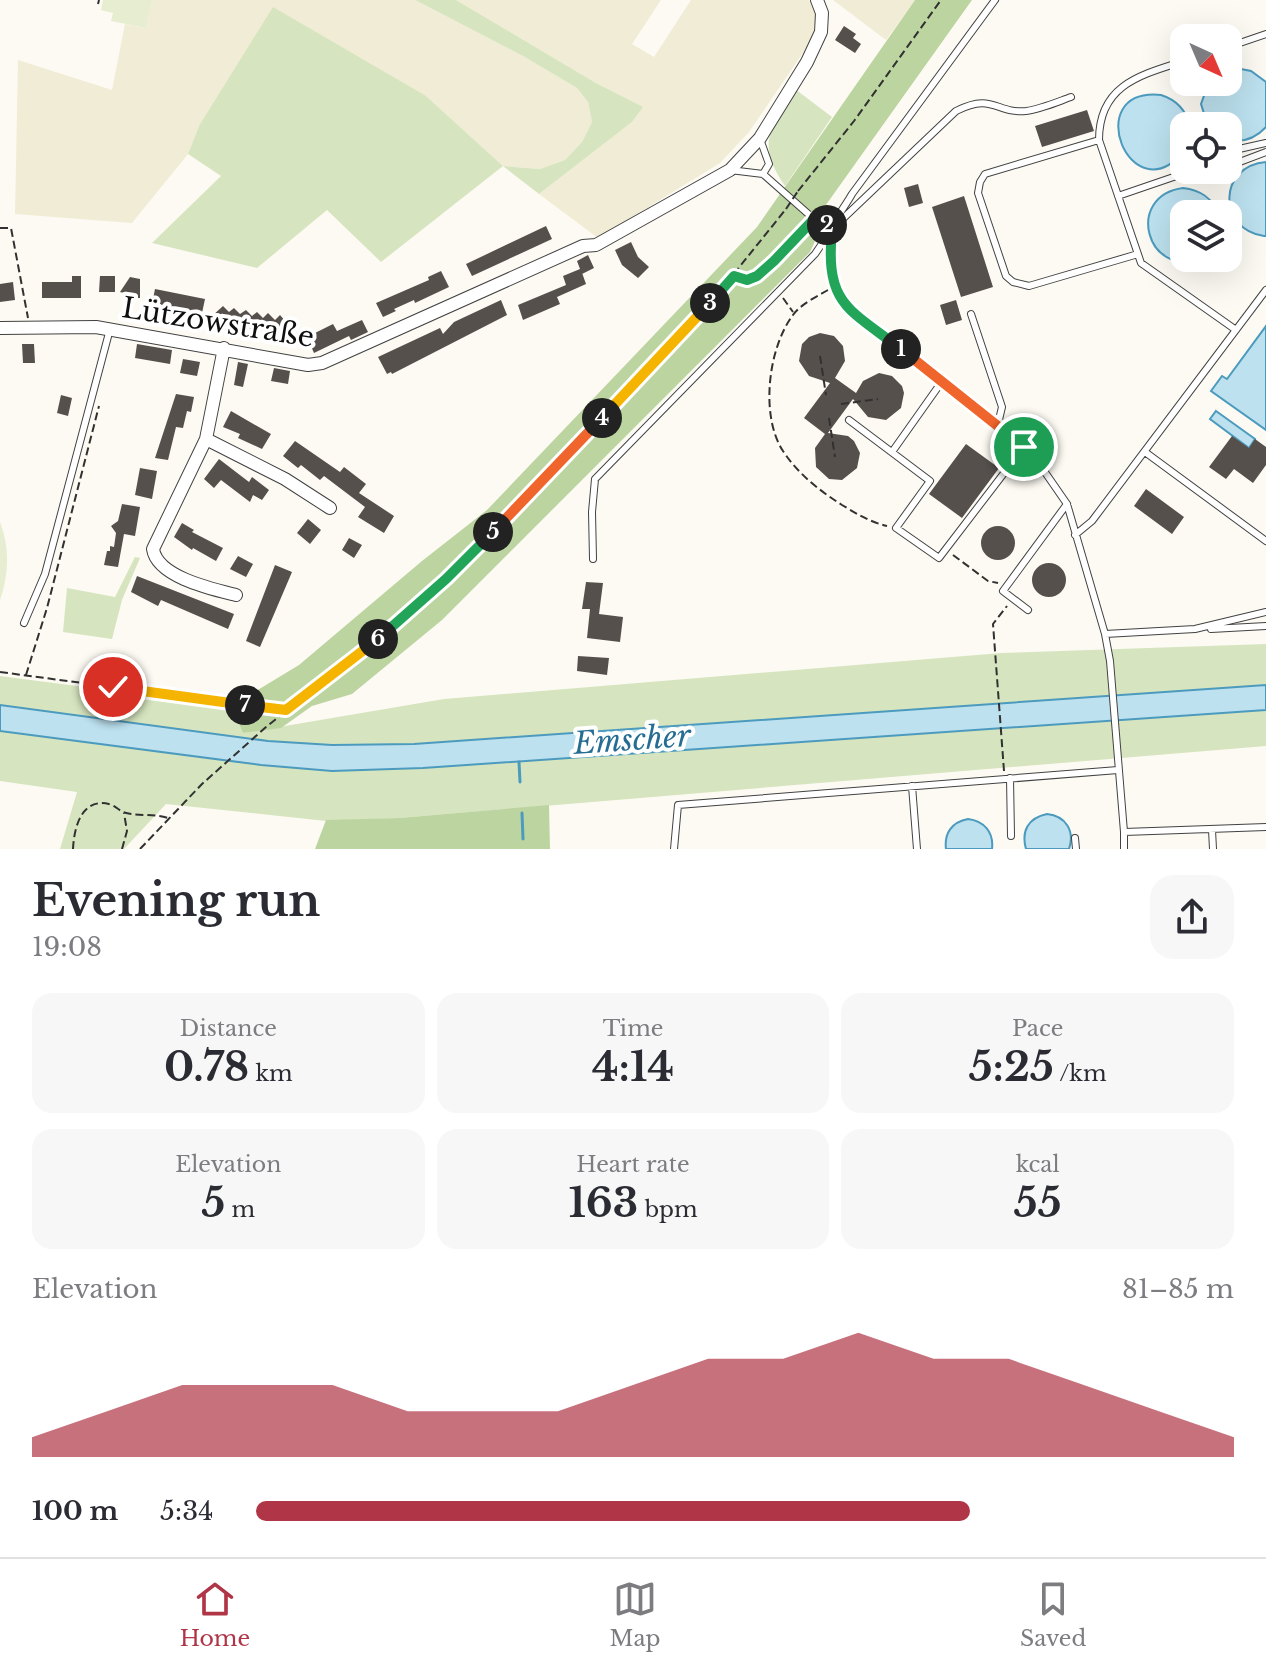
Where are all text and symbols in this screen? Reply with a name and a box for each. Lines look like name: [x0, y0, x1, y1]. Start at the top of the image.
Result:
north arrow: [1170, 24, 1242, 96]
map controls: [1170, 24, 1242, 272]
button: locate: [1170, 112, 1242, 184]
button: layers: [1170, 200, 1242, 272]
pin: 2: [807, 205, 847, 245]
text: 2: [820, 211, 834, 238]
pin: 3: [690, 283, 730, 323]
text: 3: [703, 289, 717, 316]
street label: Lützowstraße: [119, 290, 316, 355]
pin: 1: [881, 329, 921, 369]
text: 1: [896, 335, 906, 362]
pin: 4: [582, 398, 622, 438]
text: 4: [595, 404, 609, 431]
pin: [990, 413, 1058, 481]
icon: arrive: [1002, 425, 1046, 469]
pin: 5: [473, 512, 513, 552]
text: 5: [486, 518, 500, 545]
pin: 6: [358, 619, 398, 659]
text: 6: [371, 625, 385, 652]
pin: [79, 653, 147, 721]
icon: check: [91, 665, 135, 709]
pin: 7: [225, 685, 265, 725]
text: 7: [239, 691, 251, 718]
water label: Emscher: [571, 717, 693, 762]
text: Evening run: [32, 873, 320, 928]
button: share: [1150, 875, 1234, 959]
text: 19:08: [32, 931, 102, 963]
text: Distance: [180, 1015, 277, 1042]
text: Time: [603, 1015, 663, 1042]
text: Pace: [1012, 1015, 1063, 1042]
text: 0.78: [164, 1042, 249, 1092]
text: 4:14: [592, 1042, 674, 1092]
text: 5:25: [969, 1042, 1054, 1092]
text: km: [249, 1060, 293, 1087]
text: /km: [1054, 1060, 1107, 1087]
text: Elevation: [175, 1151, 281, 1178]
text: Heart rate: [576, 1151, 690, 1178]
text: kcal: [1016, 1151, 1060, 1178]
text: 5: [201, 1178, 225, 1228]
text: 163: [568, 1178, 638, 1228]
text: 55: [1014, 1178, 1061, 1228]
text: m: [225, 1196, 255, 1223]
text: bpm: [638, 1196, 698, 1223]
text: Elevation: [32, 1273, 158, 1305]
text: 81–85 m: [1122, 1273, 1234, 1305]
text: 100 m: [32, 1495, 118, 1527]
text: 5:34: [160, 1495, 213, 1527]
tab: Home: [180, 1577, 250, 1652]
tab: Map: [609, 1577, 661, 1652]
tab: Saved: [1020, 1577, 1086, 1652]

